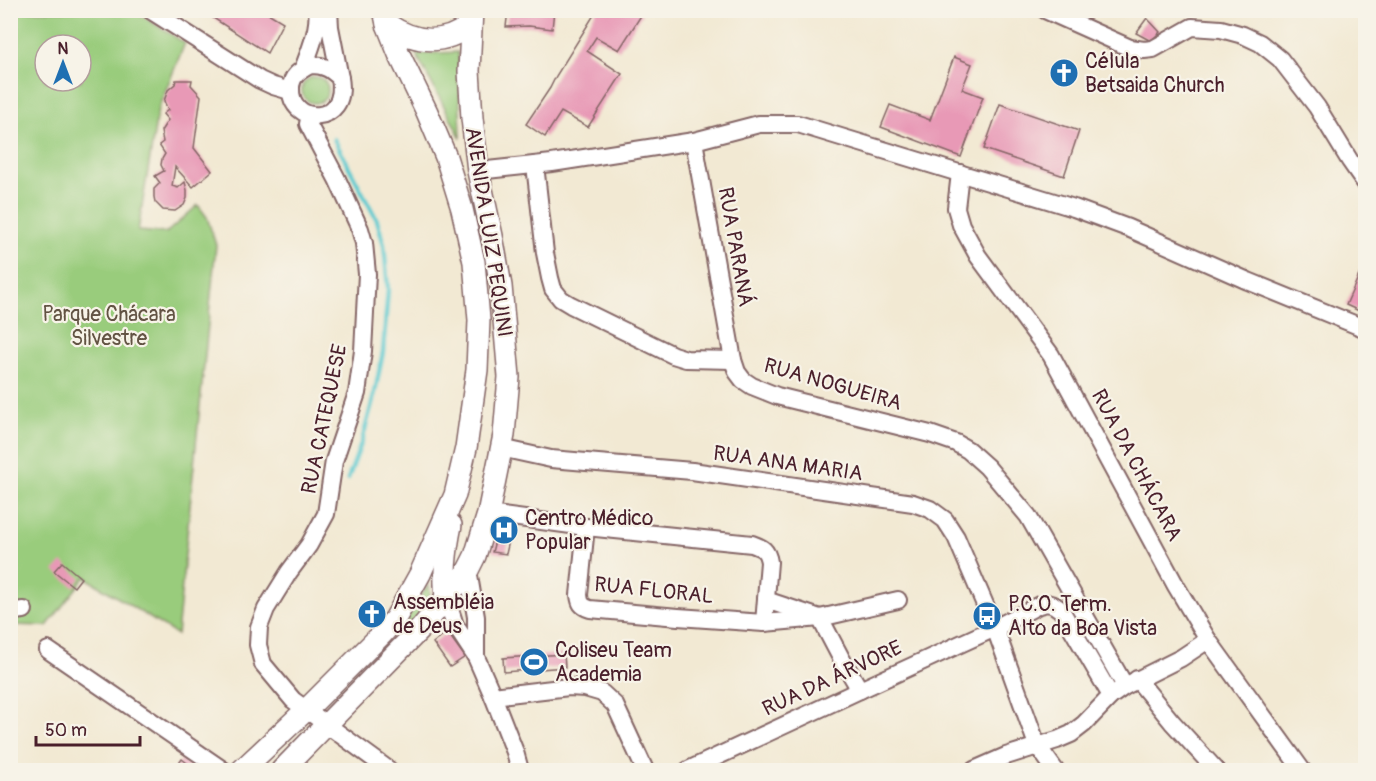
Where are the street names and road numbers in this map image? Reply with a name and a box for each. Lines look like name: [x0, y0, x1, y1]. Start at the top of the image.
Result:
street label: AVENIDA LUIZ PEQUINI: [459, 125, 518, 339]
street label: RUA PARANÁ: [712, 185, 759, 309]
street label: RUA CATEQUESE: [295, 342, 354, 497]
street label: RUA NOGUEIRA: [761, 352, 905, 417]
street label: RUA DA CHÁCARA: [1085, 385, 1188, 546]
street label: RUA ANA MARIA: [711, 440, 864, 487]
street label: RUA FLORAL: [593, 571, 715, 610]
street label: RUA DA ÁRVORE: [758, 634, 906, 723]

